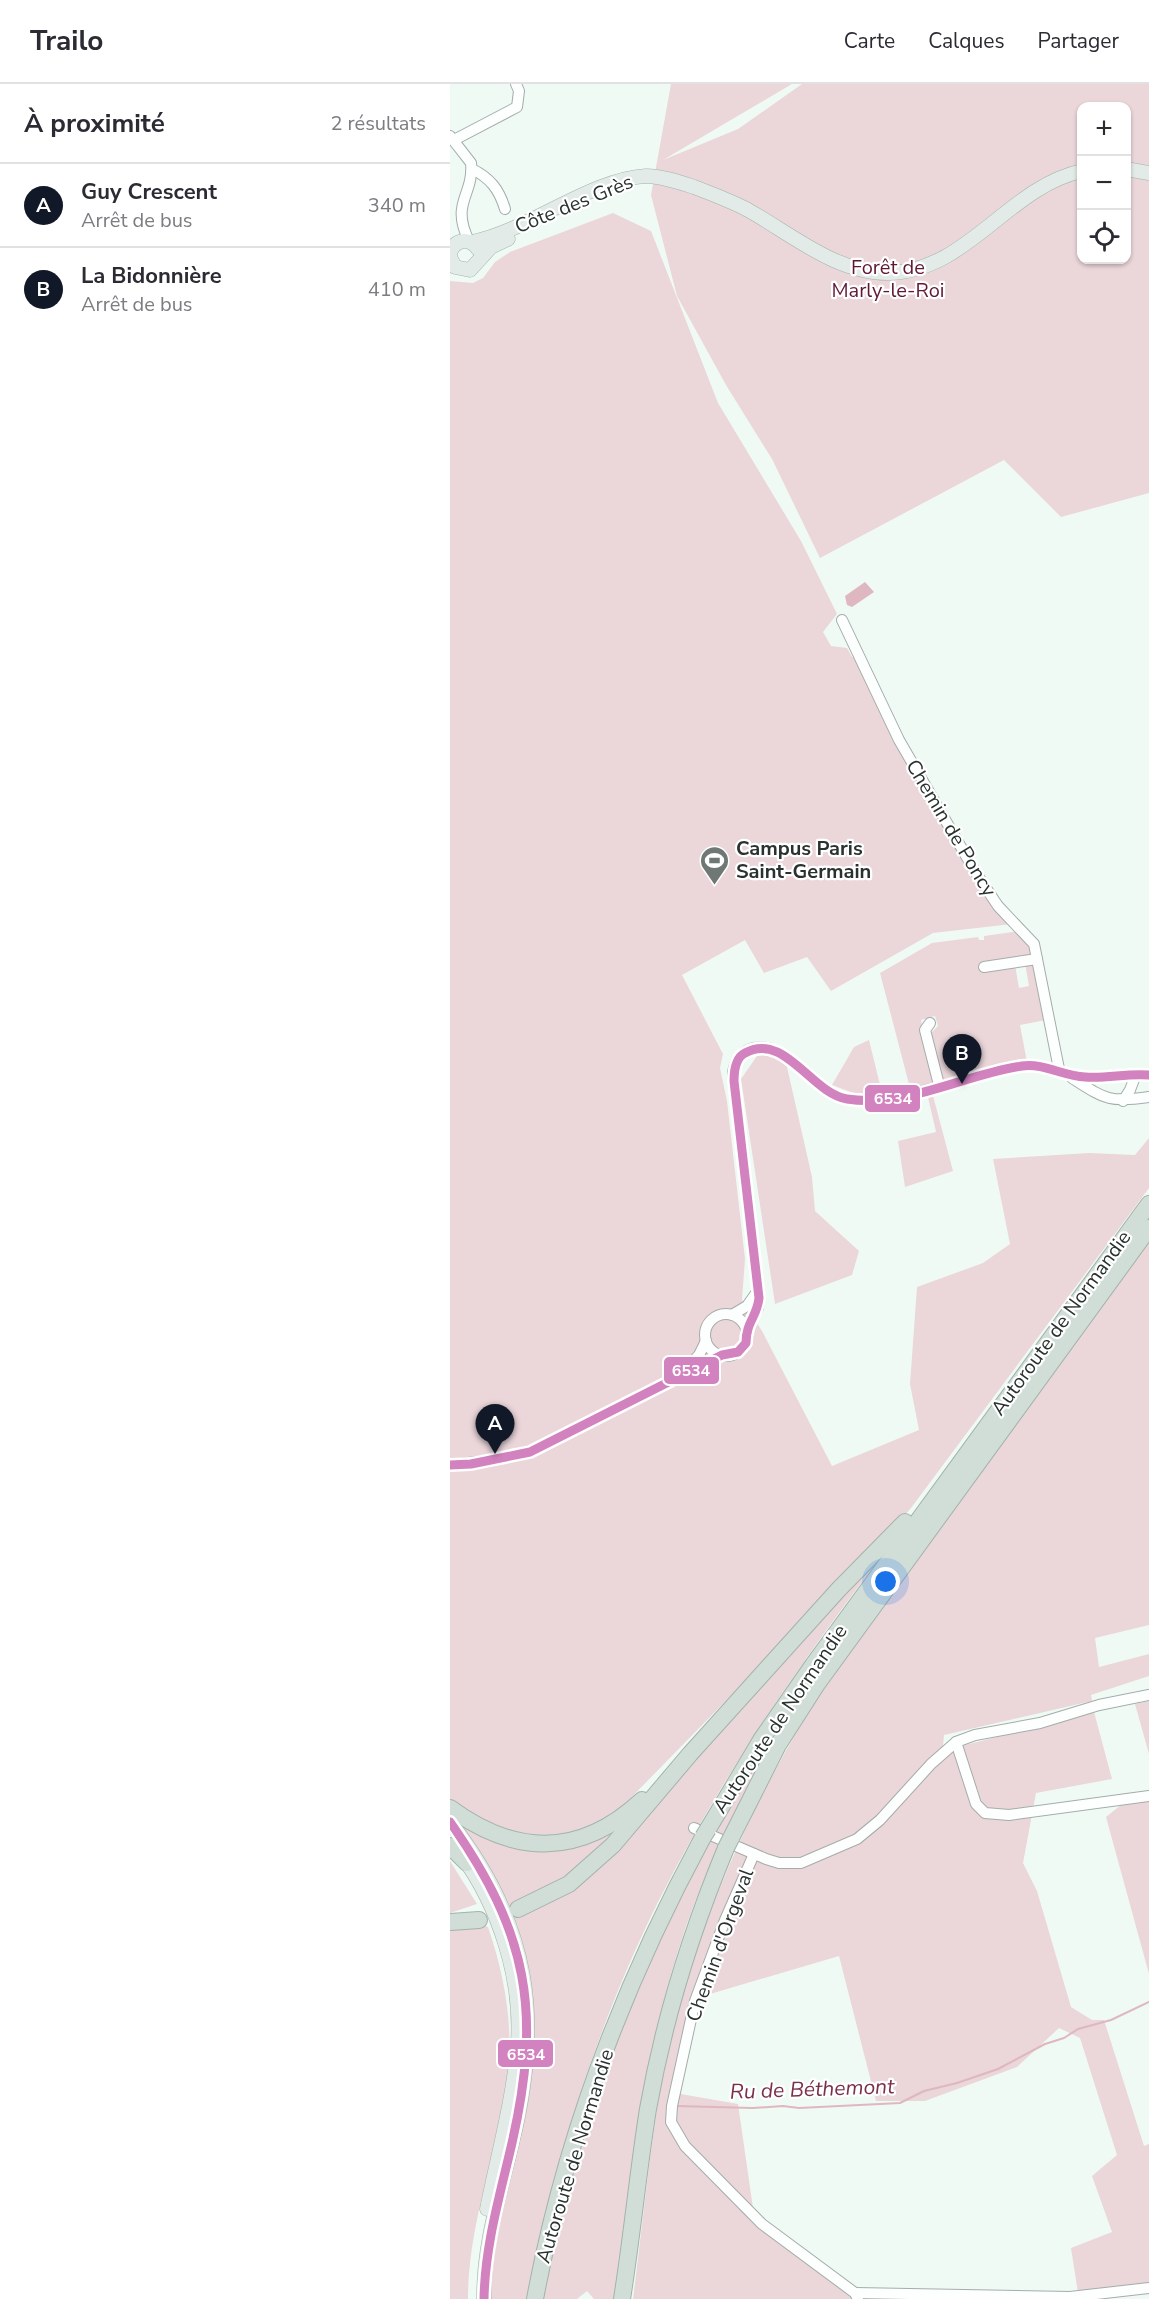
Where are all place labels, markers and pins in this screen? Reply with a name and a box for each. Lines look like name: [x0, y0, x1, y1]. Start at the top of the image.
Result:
place label: Campus Paris Saint-Germain: [736, 835, 871, 885]
sports icon: Campus Paris Saint-Germain: [699, 844, 731, 886]
pin: B: [942, 1034, 982, 1084]
pin: A: [476, 1404, 514, 1454]

